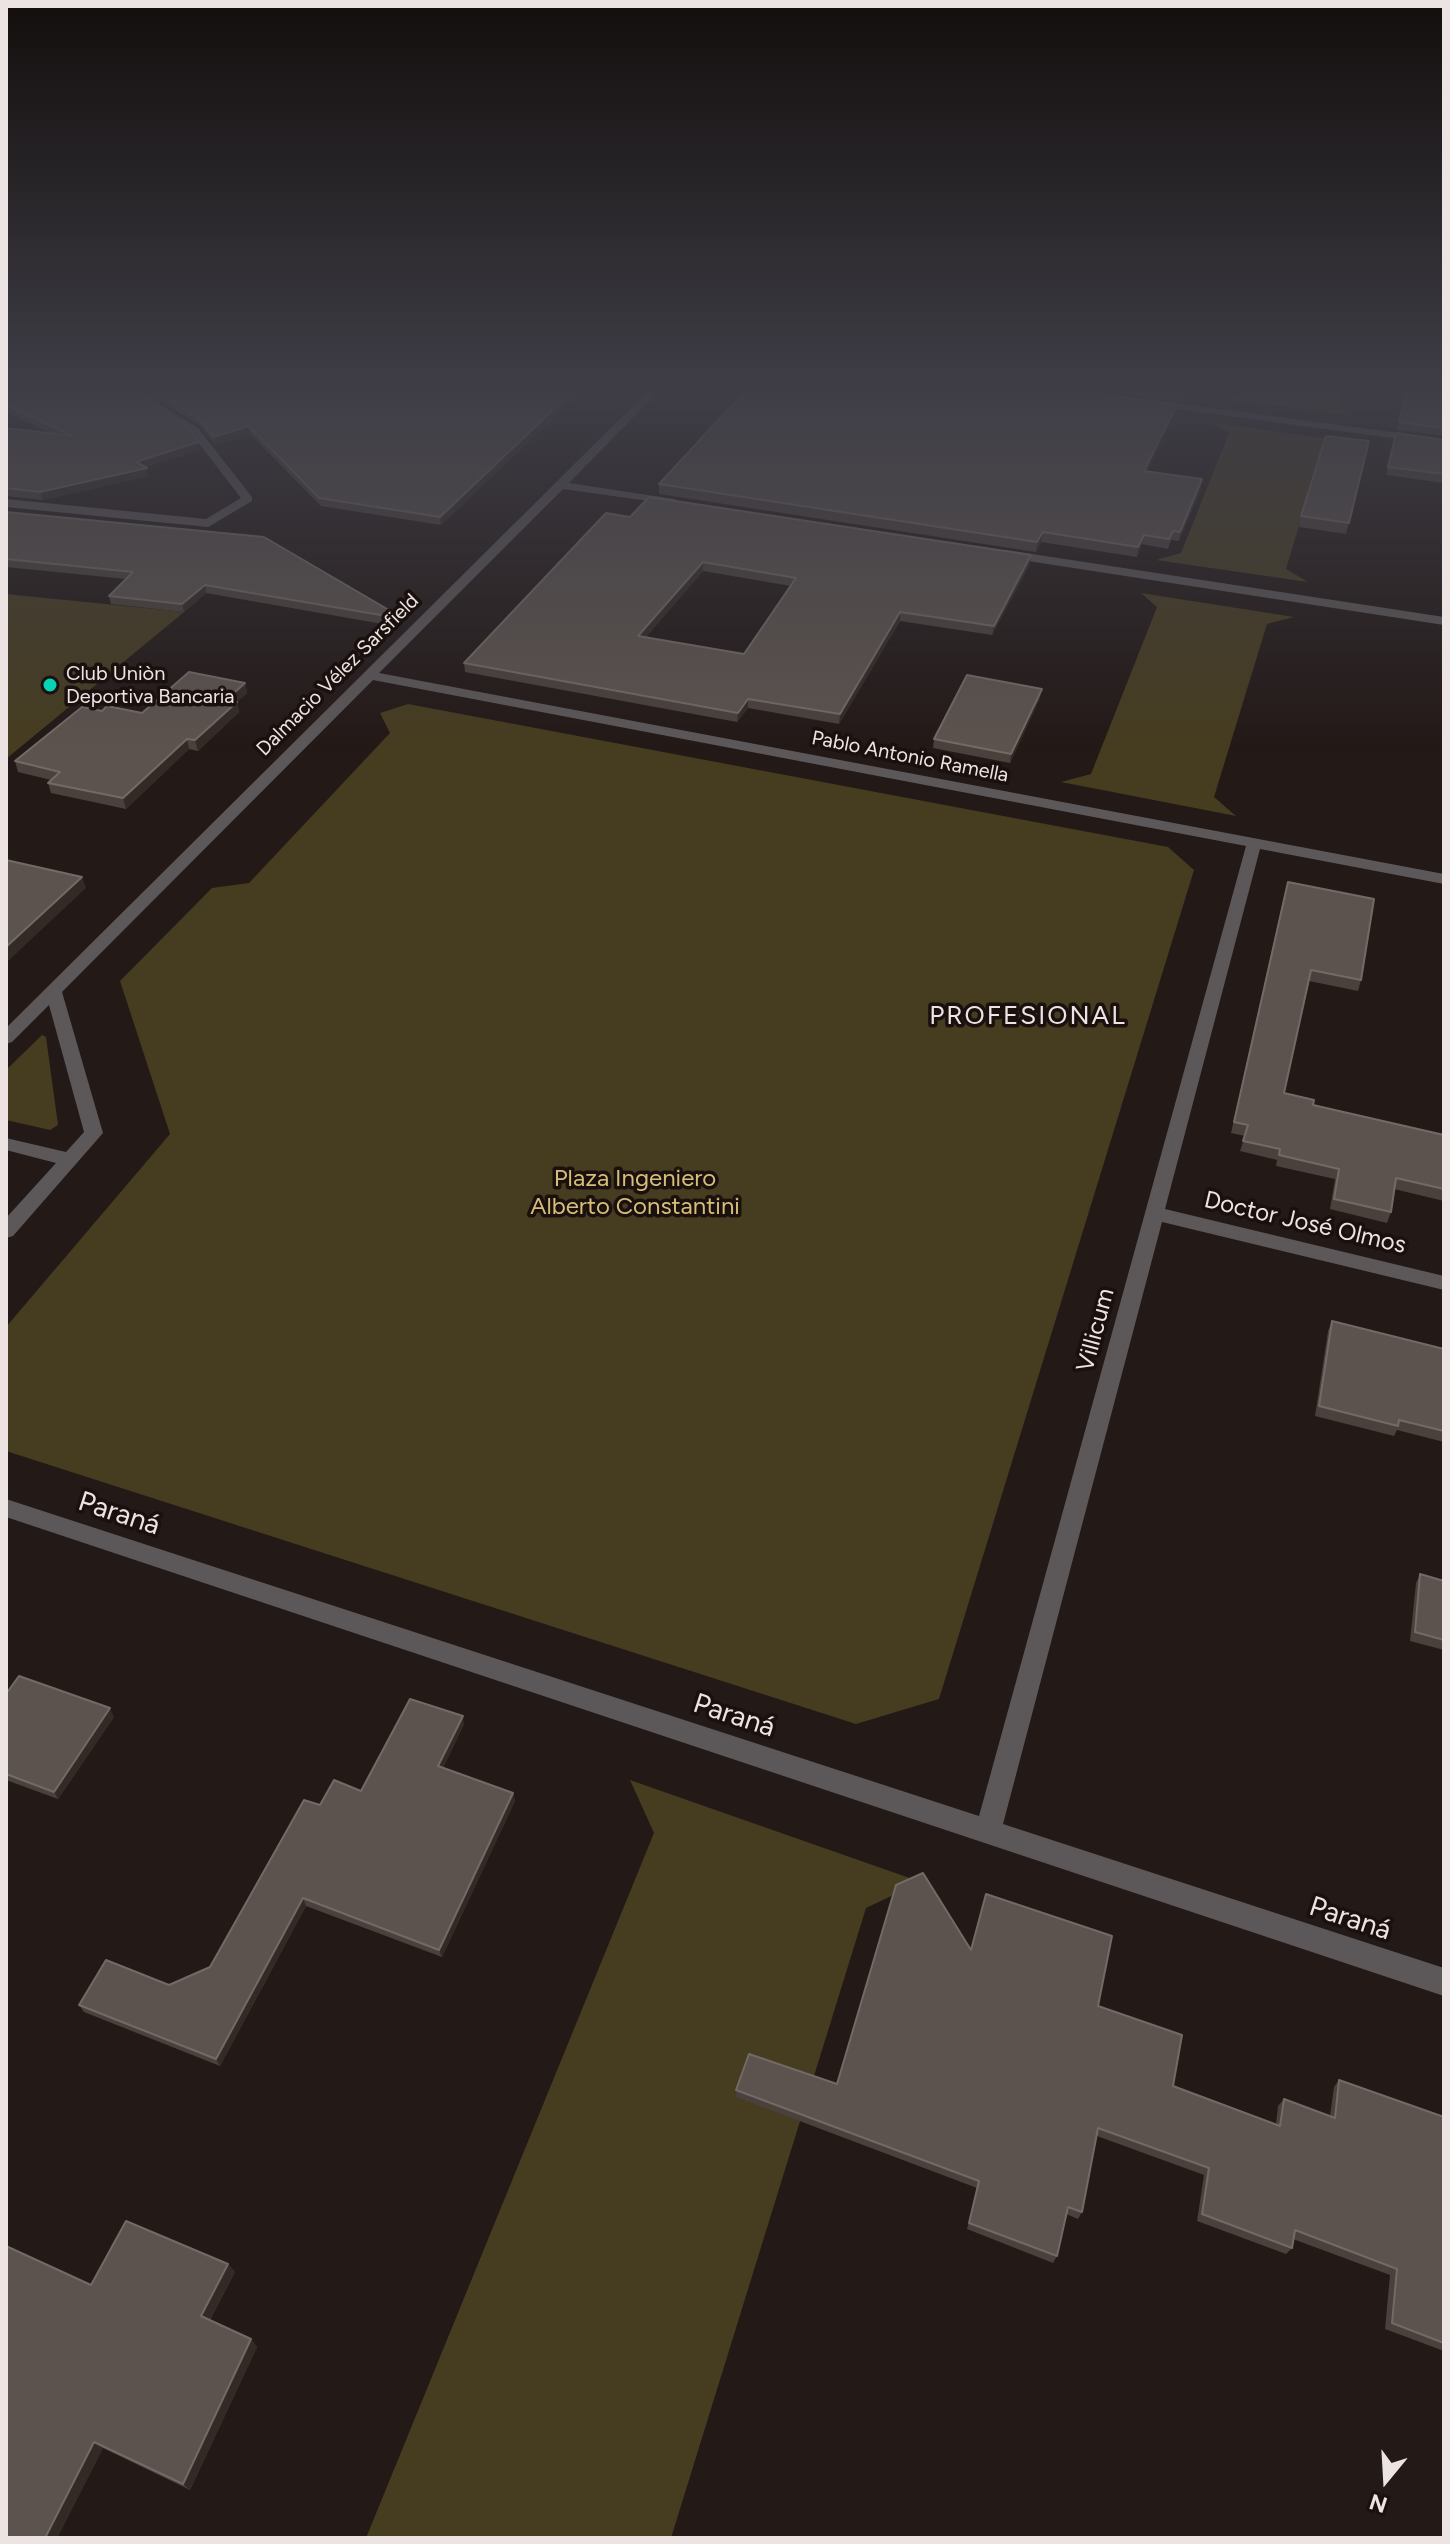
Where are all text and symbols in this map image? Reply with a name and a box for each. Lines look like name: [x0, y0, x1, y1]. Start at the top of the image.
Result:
street label: Dalmacio Vélez Sarsfield: [252, 589, 424, 761]
place label: Club Uniòn Deportiva Bancaria: [66, 662, 235, 709]
marker: Club Uniòn Deportiva Bancaria: [41, 676, 59, 694]
street label: Pablo Antonio Ramella: [810, 726, 1010, 788]
district label: PROFESIONAL: [929, 1000, 1127, 1032]
park label: Plaza Ingeniero Alberto Constantini: [530, 1165, 740, 1221]
street label: Doctor José Olmos: [1201, 1186, 1409, 1260]
street label: Villicum: [1071, 1285, 1121, 1375]
street label: Paraná: [74, 1485, 164, 1543]
street label: Paraná: [689, 1687, 779, 1745]
street label: Paraná: [1305, 1890, 1395, 1948]
north arrow: [1346, 2440, 1426, 2520]
text: N: [1366, 2488, 1391, 2519]

